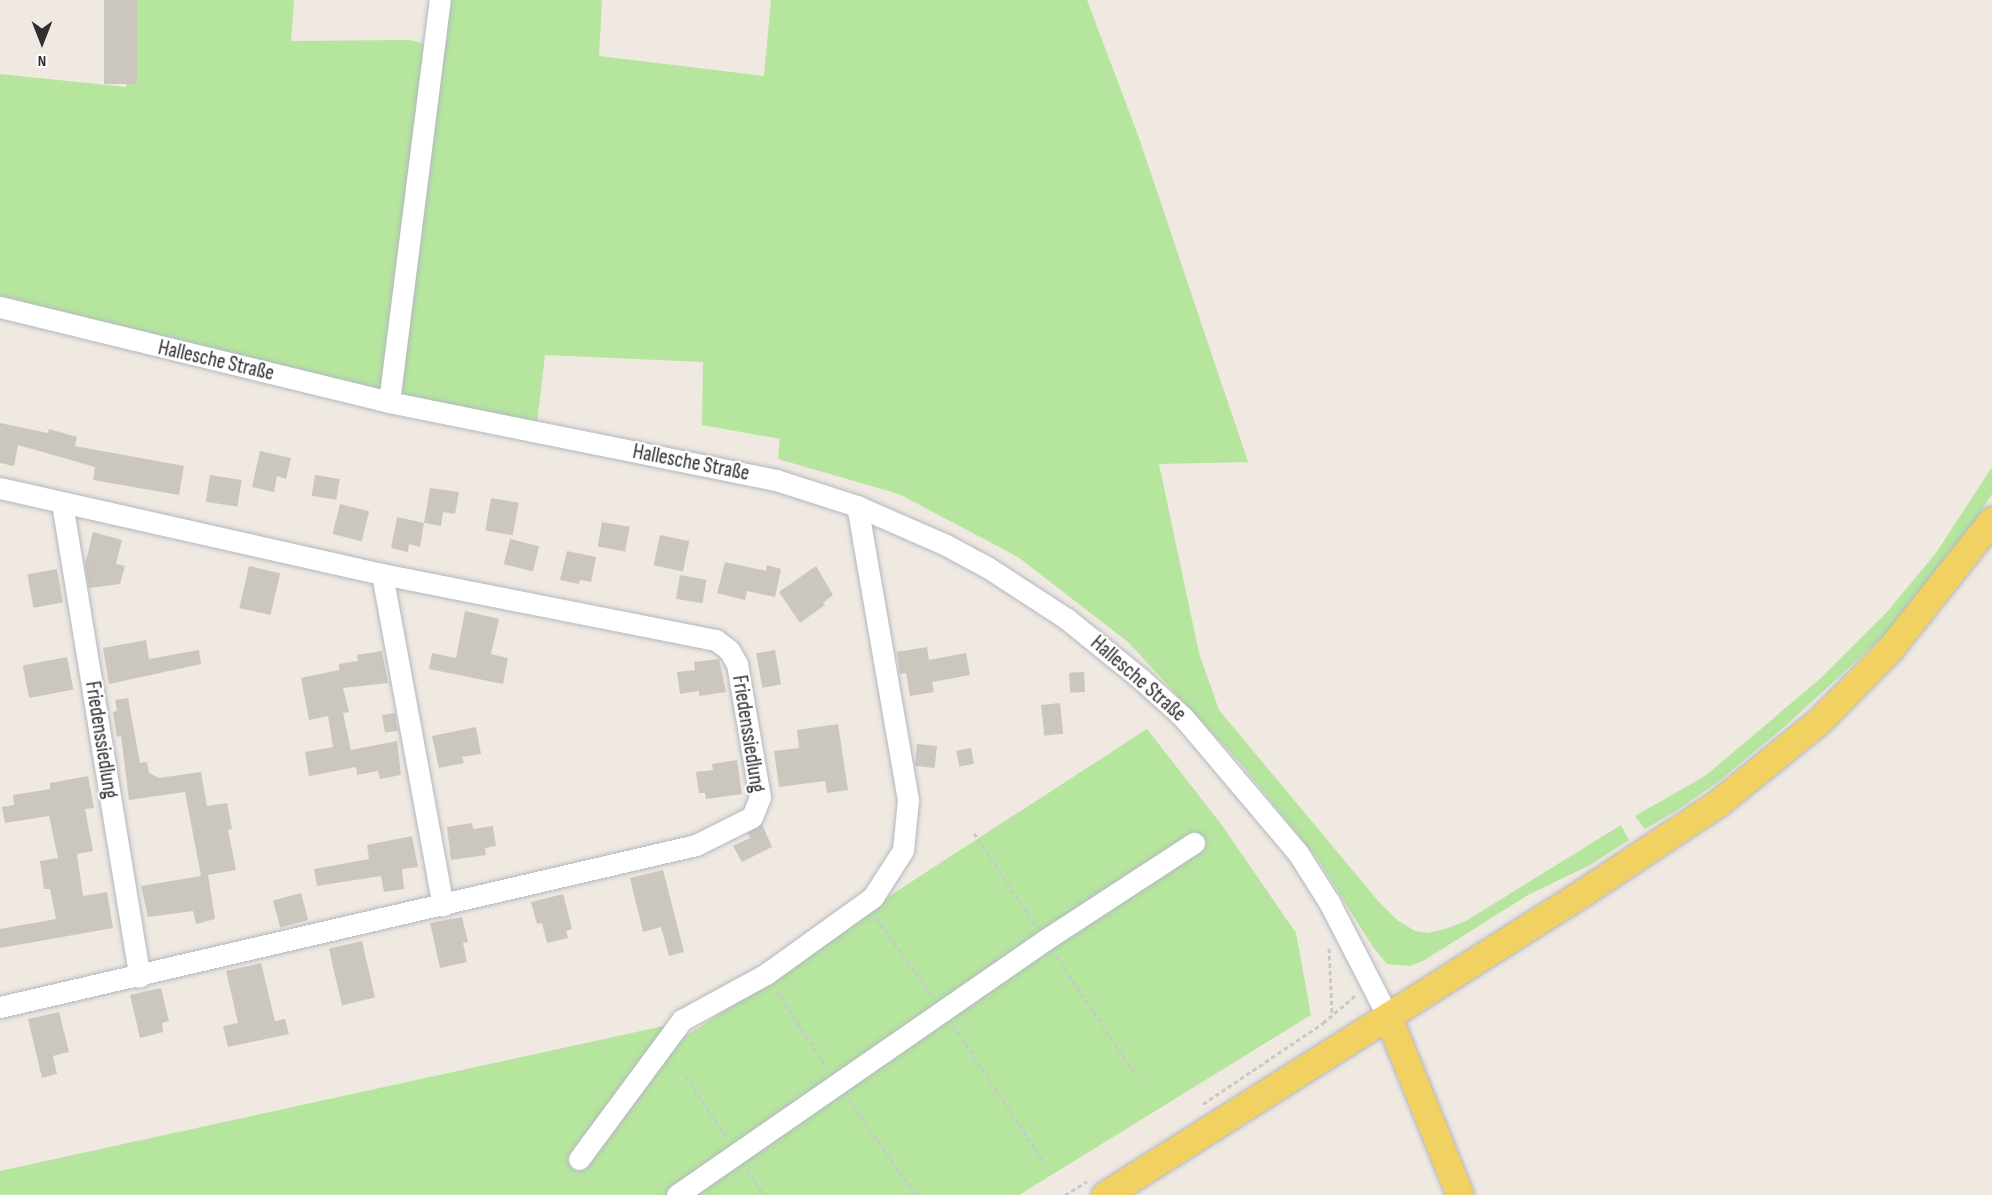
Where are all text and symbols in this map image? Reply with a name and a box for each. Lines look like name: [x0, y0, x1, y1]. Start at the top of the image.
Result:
north arrow: [12, 12, 72, 72]
text: N: [38, 51, 46, 70]
street label: Hallesche Straße: [156, 335, 276, 387]
street label: Hallesche Straße: [631, 439, 751, 487]
street label: Hallesche Straße: [1085, 631, 1191, 727]
street label: Friedenssiedlung: [726, 674, 770, 794]
street label: Friedenssiedlung: [79, 680, 123, 800]

